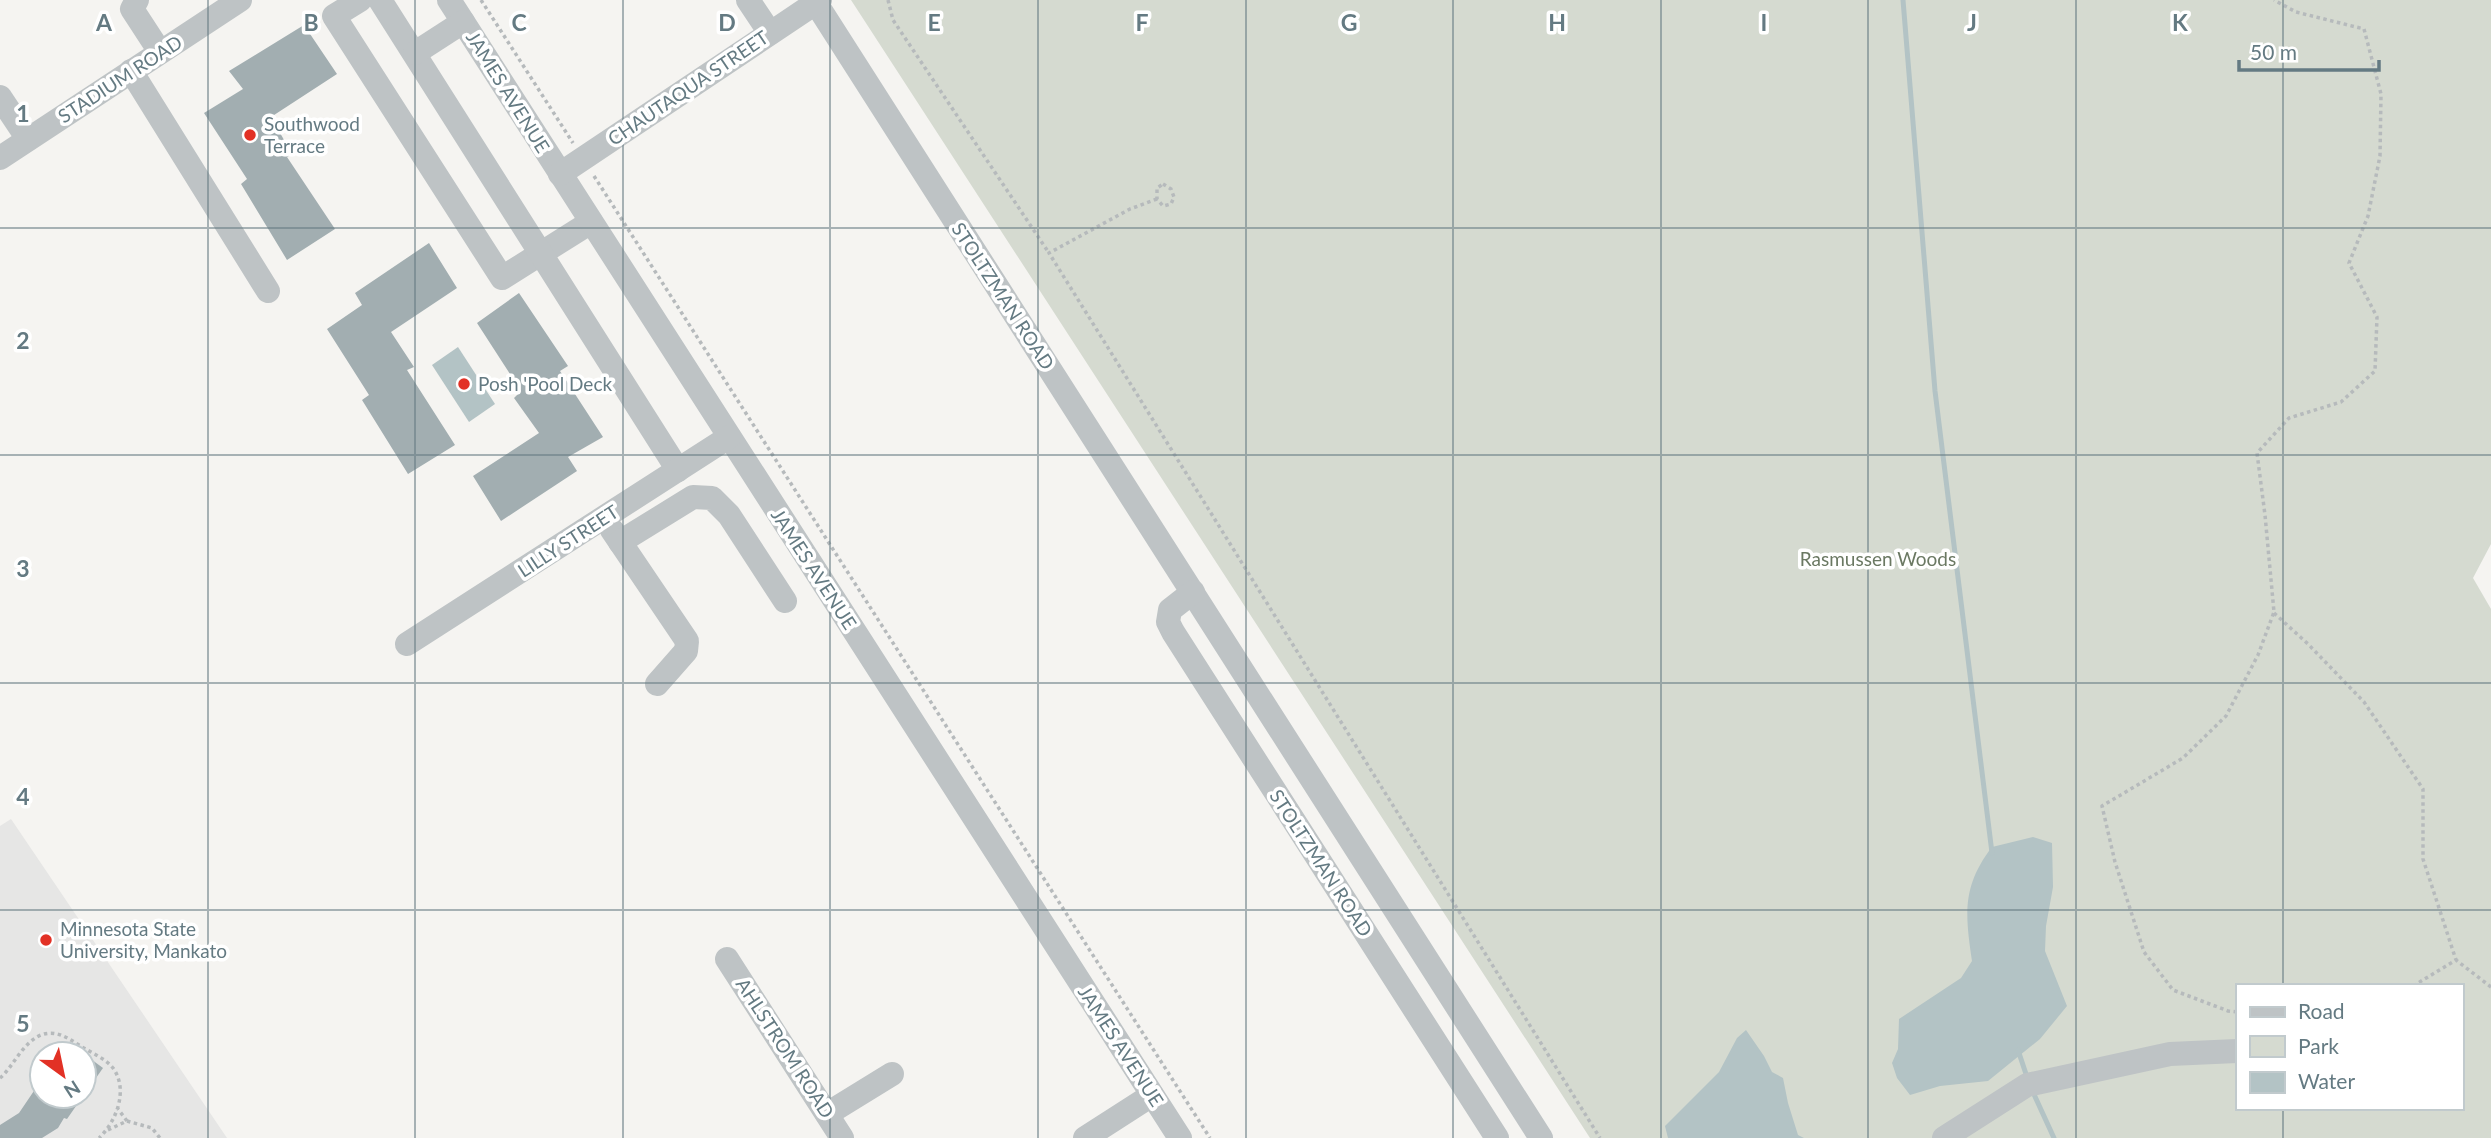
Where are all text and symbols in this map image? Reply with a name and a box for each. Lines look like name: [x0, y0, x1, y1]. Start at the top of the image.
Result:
text: A: [95, 8, 113, 36]
text: B: [303, 8, 319, 36]
text: C: [511, 8, 527, 36]
text: D: [718, 8, 736, 36]
text: E: [927, 8, 941, 36]
text: F: [1135, 8, 1149, 36]
text: G: [1341, 8, 1357, 36]
text: H: [1548, 8, 1566, 36]
text: I: [1761, 8, 1767, 36]
text: J: [1967, 8, 1977, 36]
text: K: [2172, 8, 2188, 36]
street label: CHAUTAQUA STREET: [603, 25, 772, 150]
street label: JAMES AVENUE: [462, 27, 555, 157]
scale bar: [2239, 28, 2379, 72]
street label: STADIUM ROAD: [53, 30, 186, 127]
text: 50 m: [2250, 39, 2297, 64]
text: 1: [16, 99, 30, 127]
place label: Southwood Terrace: [264, 112, 360, 157]
marker: Southwood Terrace: [242, 127, 258, 143]
street label: STOLTZMAN ROAD: [947, 218, 1060, 374]
text: 2: [16, 326, 30, 354]
place label: Posh 'Pool Deck: [478, 372, 612, 395]
marker: Posh 'Pool Deck: [456, 376, 472, 392]
street label: LILLY STREET: [513, 500, 622, 582]
street label: JAMES AVENUE: [767, 504, 862, 633]
park label: Rasmussen Woods: [1800, 547, 1956, 570]
text: 3: [16, 554, 30, 582]
text: 4: [16, 782, 30, 810]
street label: STOLTZMAN ROAD: [1265, 785, 1378, 941]
place label: Minnesota State University, Mankato: [60, 917, 227, 962]
marker: Minnesota State University, Mankato: [38, 932, 54, 948]
street label: AHLSTROM ROAD: [732, 973, 839, 1122]
street label: JAMES AVENUE: [1074, 981, 1169, 1110]
legend: [2236, 984, 2463, 1110]
text: Road: [2298, 998, 2345, 1023]
text: 5: [16, 1009, 30, 1037]
text: Park: [2298, 1033, 2339, 1058]
north arrow: [28, 1040, 98, 1110]
text: Water: [2298, 1068, 2355, 1093]
text: N: [60, 1076, 85, 1103]

